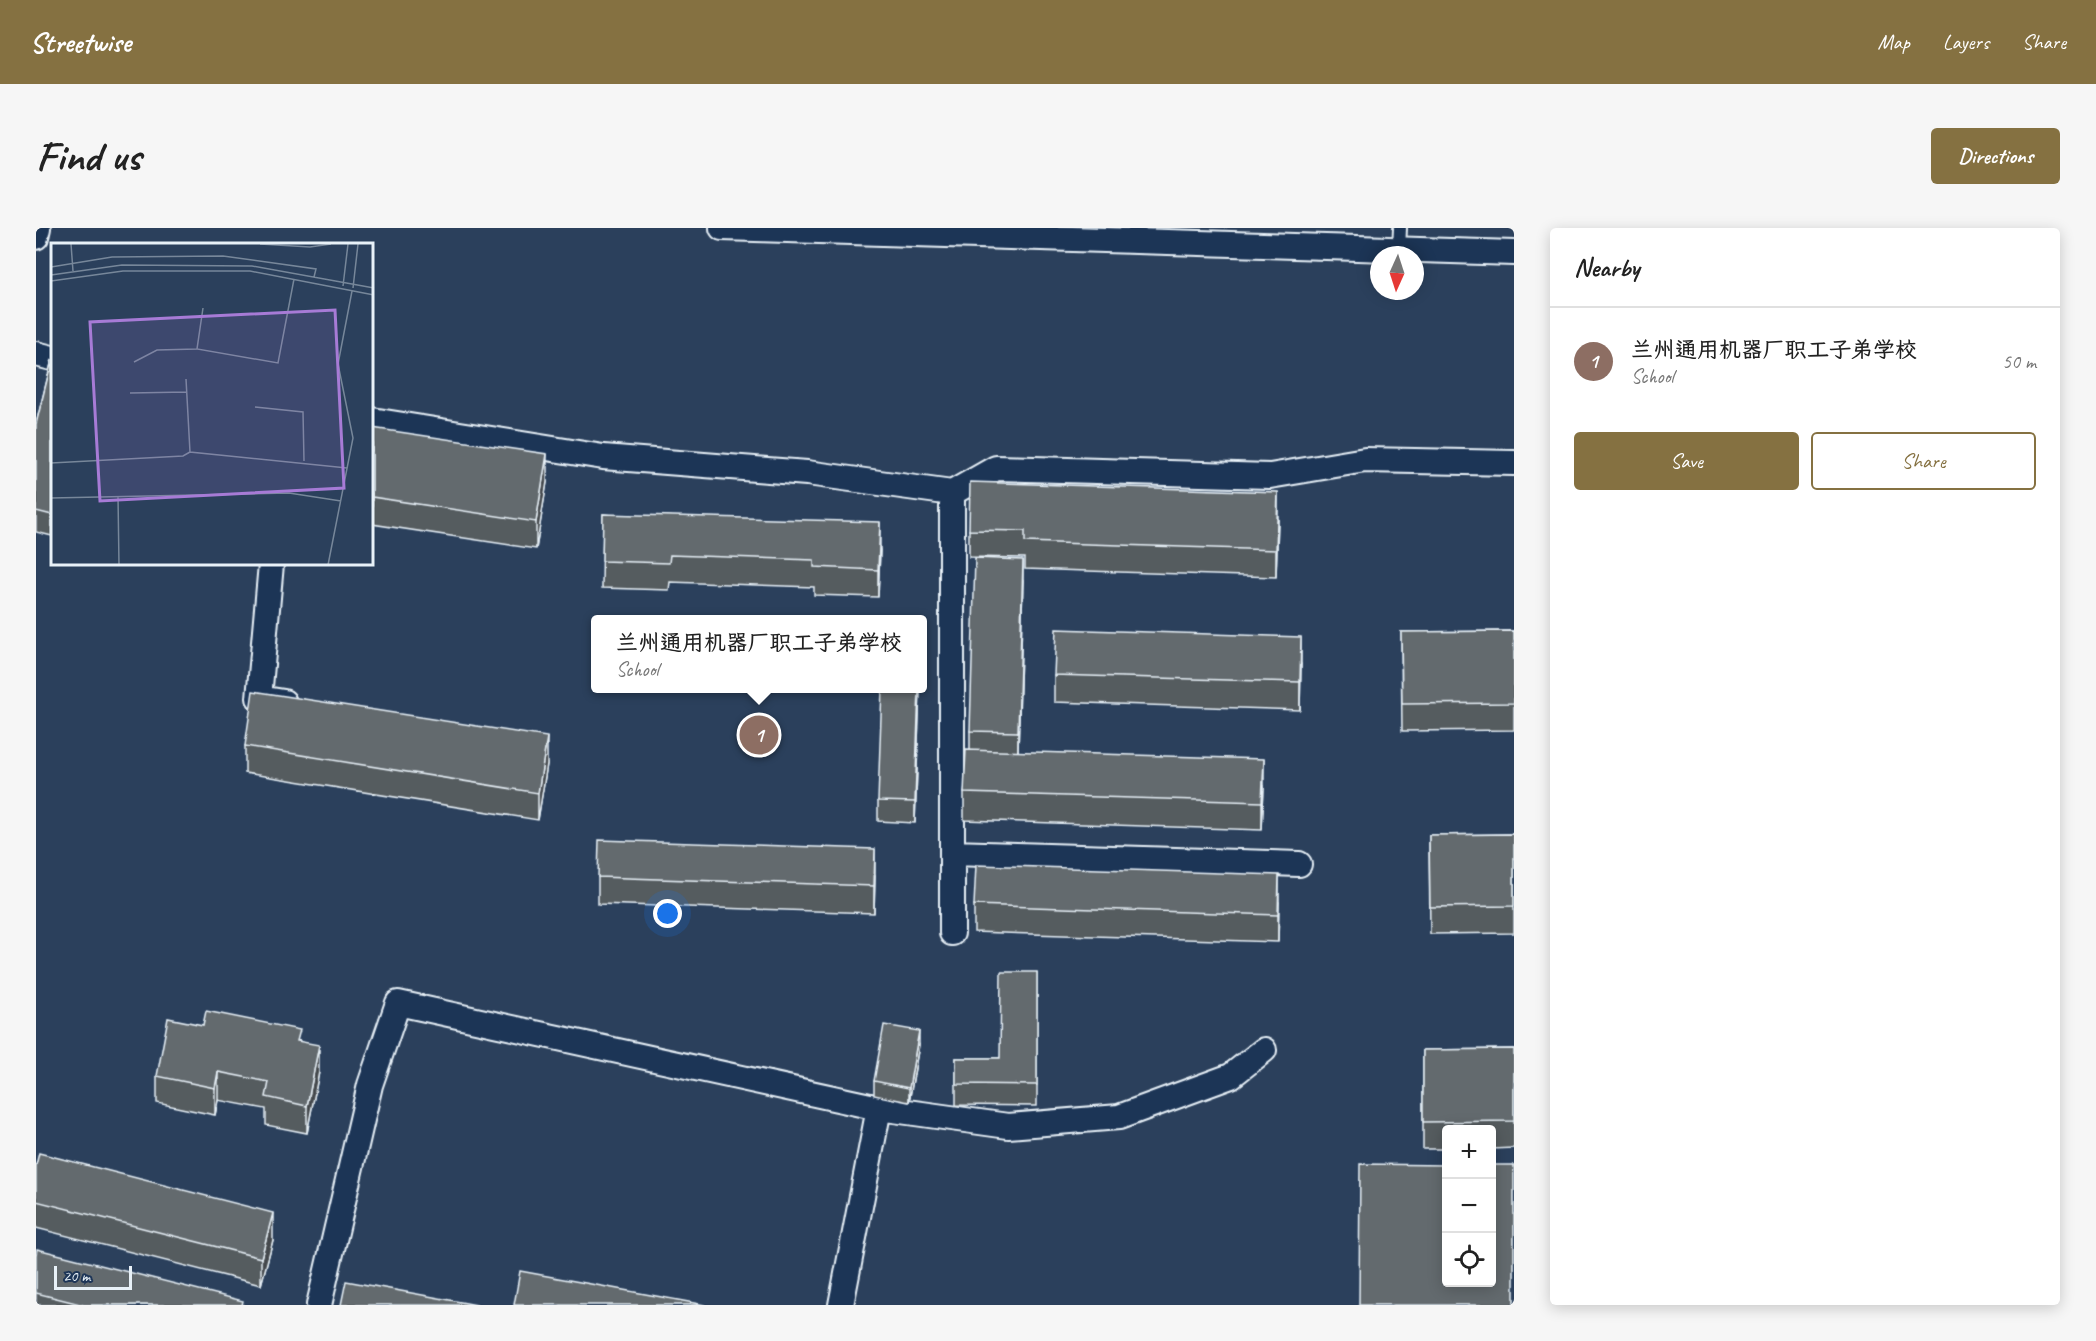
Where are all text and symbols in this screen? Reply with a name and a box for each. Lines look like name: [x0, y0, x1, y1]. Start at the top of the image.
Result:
text: Streetwise: [30, 25, 131, 60]
text: Map: [1877, 29, 1910, 55]
text: Layers: [1943, 29, 1989, 55]
text: Share: [2022, 29, 2066, 55]
button: Directions: [1931, 128, 2060, 184]
text: Find us: [36, 130, 141, 183]
inset map: [51, 243, 374, 566]
north arrow: [1370, 246, 1424, 300]
text: Nearby: [1574, 251, 1639, 284]
text: 兰州通用机器厂职工子弟学校: [1631, 336, 1917, 364]
text: 1: [1589, 349, 1598, 374]
text: 50 m: [2002, 349, 2036, 374]
text: School: [1631, 364, 1674, 389]
button: Save: [1574, 432, 1799, 490]
button: Share: [1811, 432, 2036, 490]
popup: [591, 615, 927, 693]
text: 兰州通用机器厂职工子弟学校: [616, 629, 902, 657]
text: School: [616, 657, 659, 682]
pin: 1: [740, 712, 778, 758]
your location: [653, 899, 682, 928]
map controls: [1442, 1125, 1496, 1287]
button: +: [1442, 1125, 1496, 1179]
button: −: [1442, 1179, 1496, 1233]
button: locate: [1442, 1233, 1496, 1287]
scale bar: [54, 1263, 132, 1290]
text: 20 m: [63, 1266, 90, 1286]

